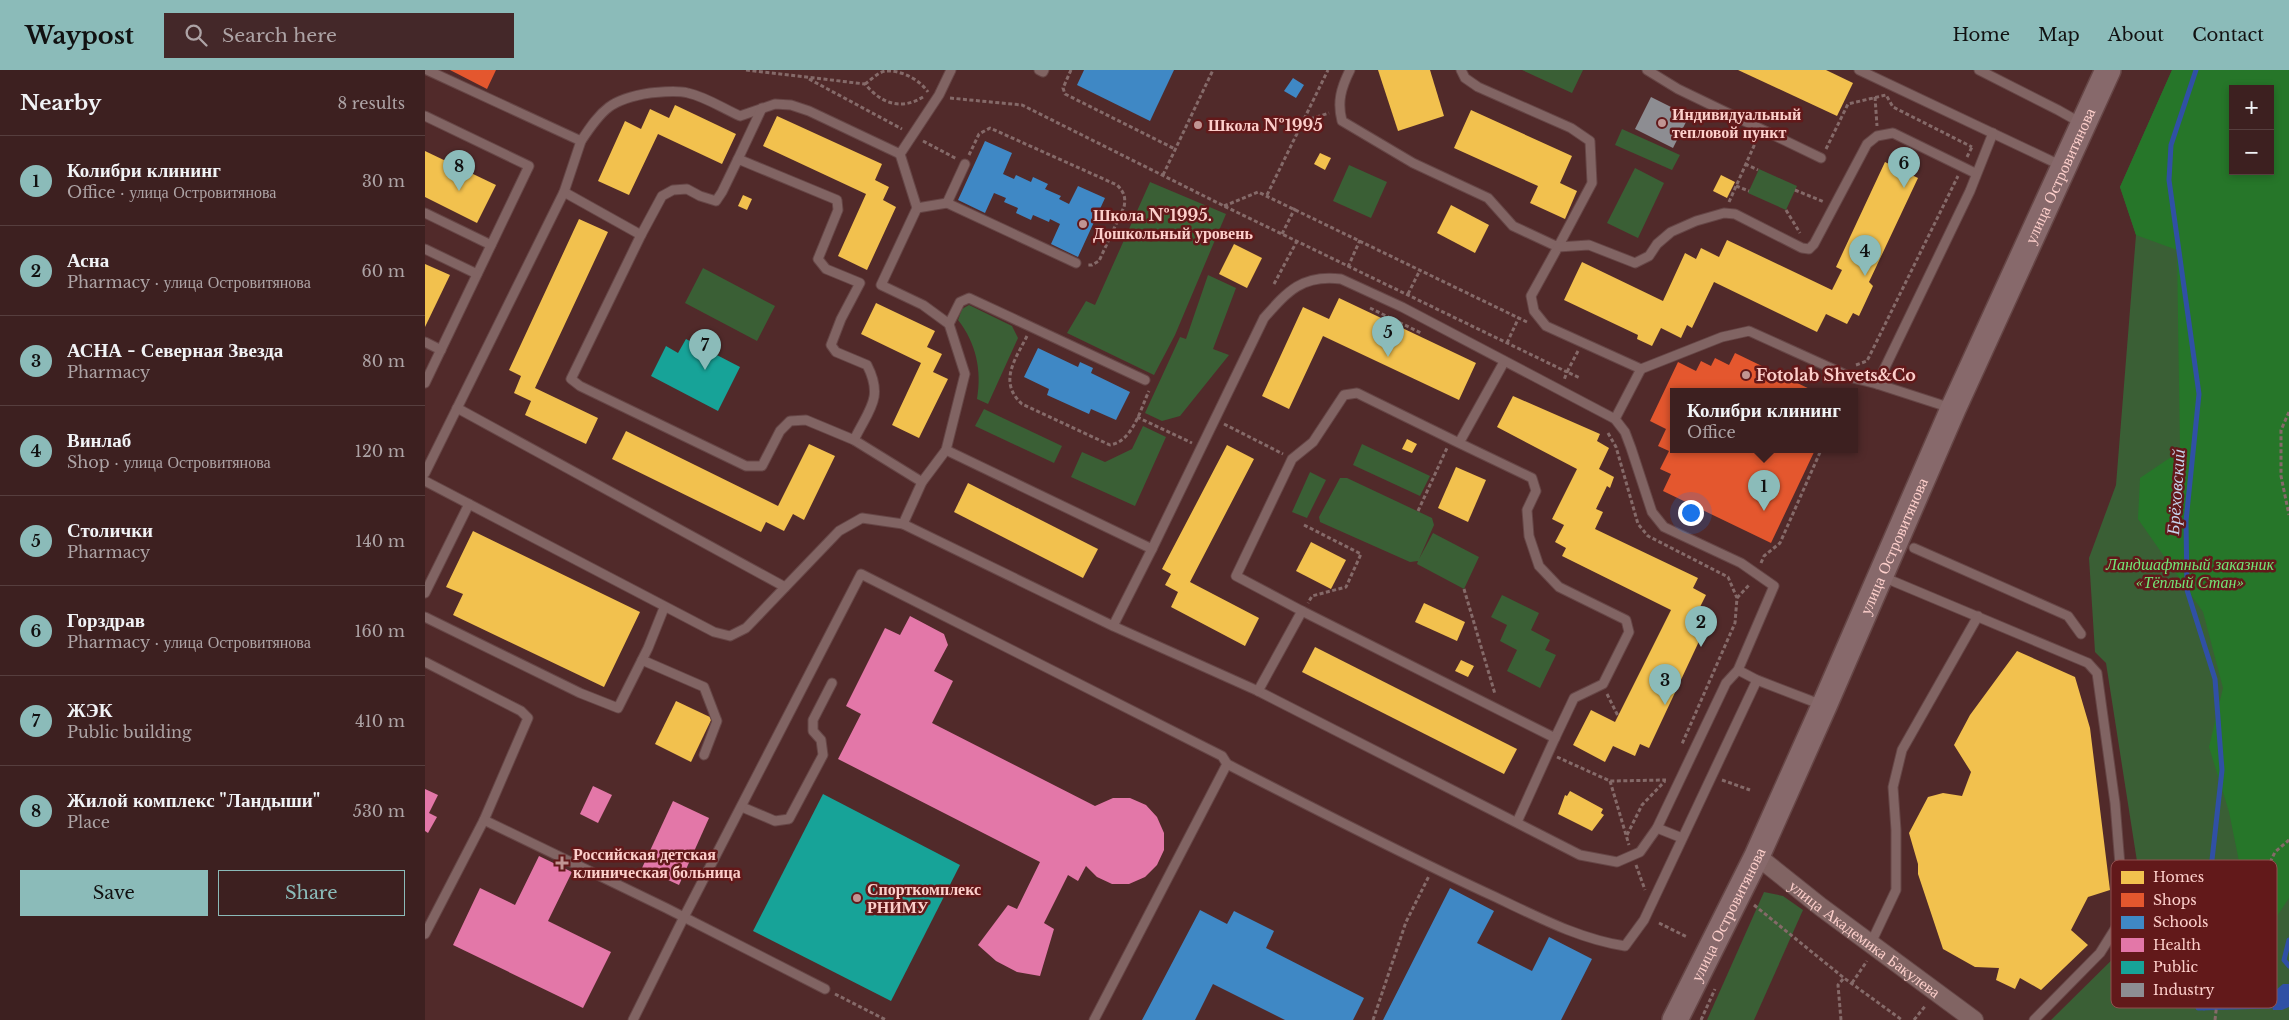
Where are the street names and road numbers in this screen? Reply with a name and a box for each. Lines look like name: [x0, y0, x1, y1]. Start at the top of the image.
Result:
street label: улица Островитянова: [2020, 105, 2099, 247]
street label: улица Островитянова: [1855, 475, 1932, 618]
street label: улица Островитянова: [1686, 844, 1770, 985]
street label: улица Академика Бакулева: [1785, 876, 1945, 1002]

